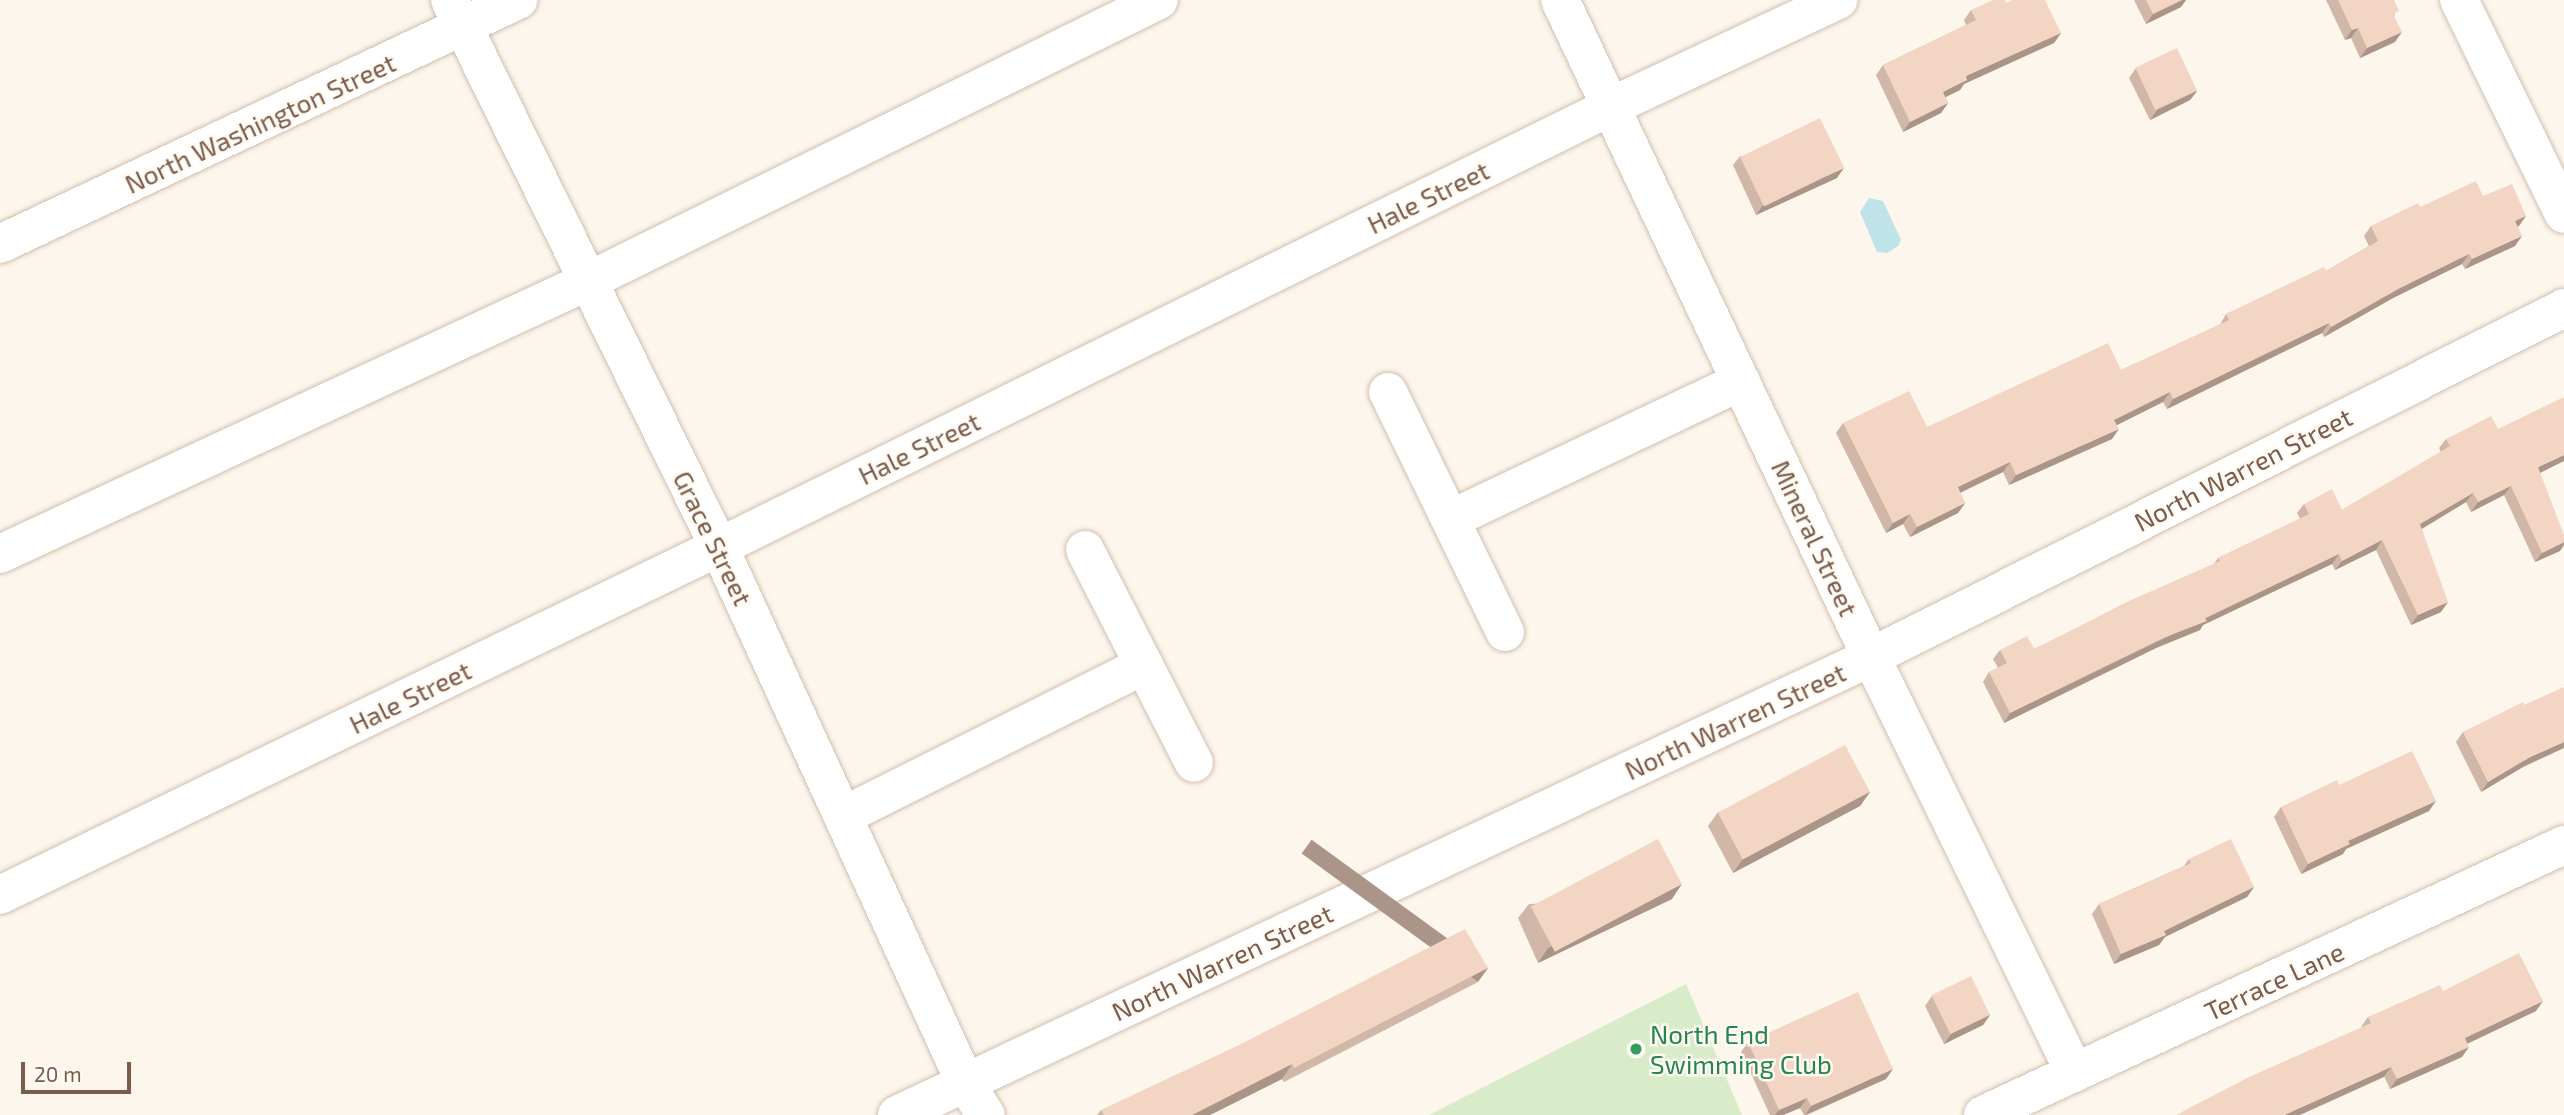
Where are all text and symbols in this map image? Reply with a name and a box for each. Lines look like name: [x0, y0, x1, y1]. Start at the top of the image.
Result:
street label: North Washington Street: [120, 46, 400, 200]
street label: Hale Street: [1362, 154, 1494, 240]
street label: North Warren Street: [2129, 400, 2357, 538]
street label: Hale Street: [853, 405, 985, 491]
street label: Mineral Street: [1765, 455, 1865, 621]
street label: Grace Street: [667, 466, 759, 610]
street label: Hale Street: [344, 654, 476, 740]
street label: North Warren Street: [1619, 656, 1851, 786]
street label: North Warren Street: [1106, 897, 1338, 1027]
street label: Terrace Lane: [2199, 935, 2349, 1027]
place label: North End Swimming Club: [1650, 1018, 1832, 1080]
marker: North End Swimming Club: [1628, 1041, 1644, 1057]
scale bar: [24, 1048, 135, 1092]
text: 20 m: [34, 1061, 82, 1086]

